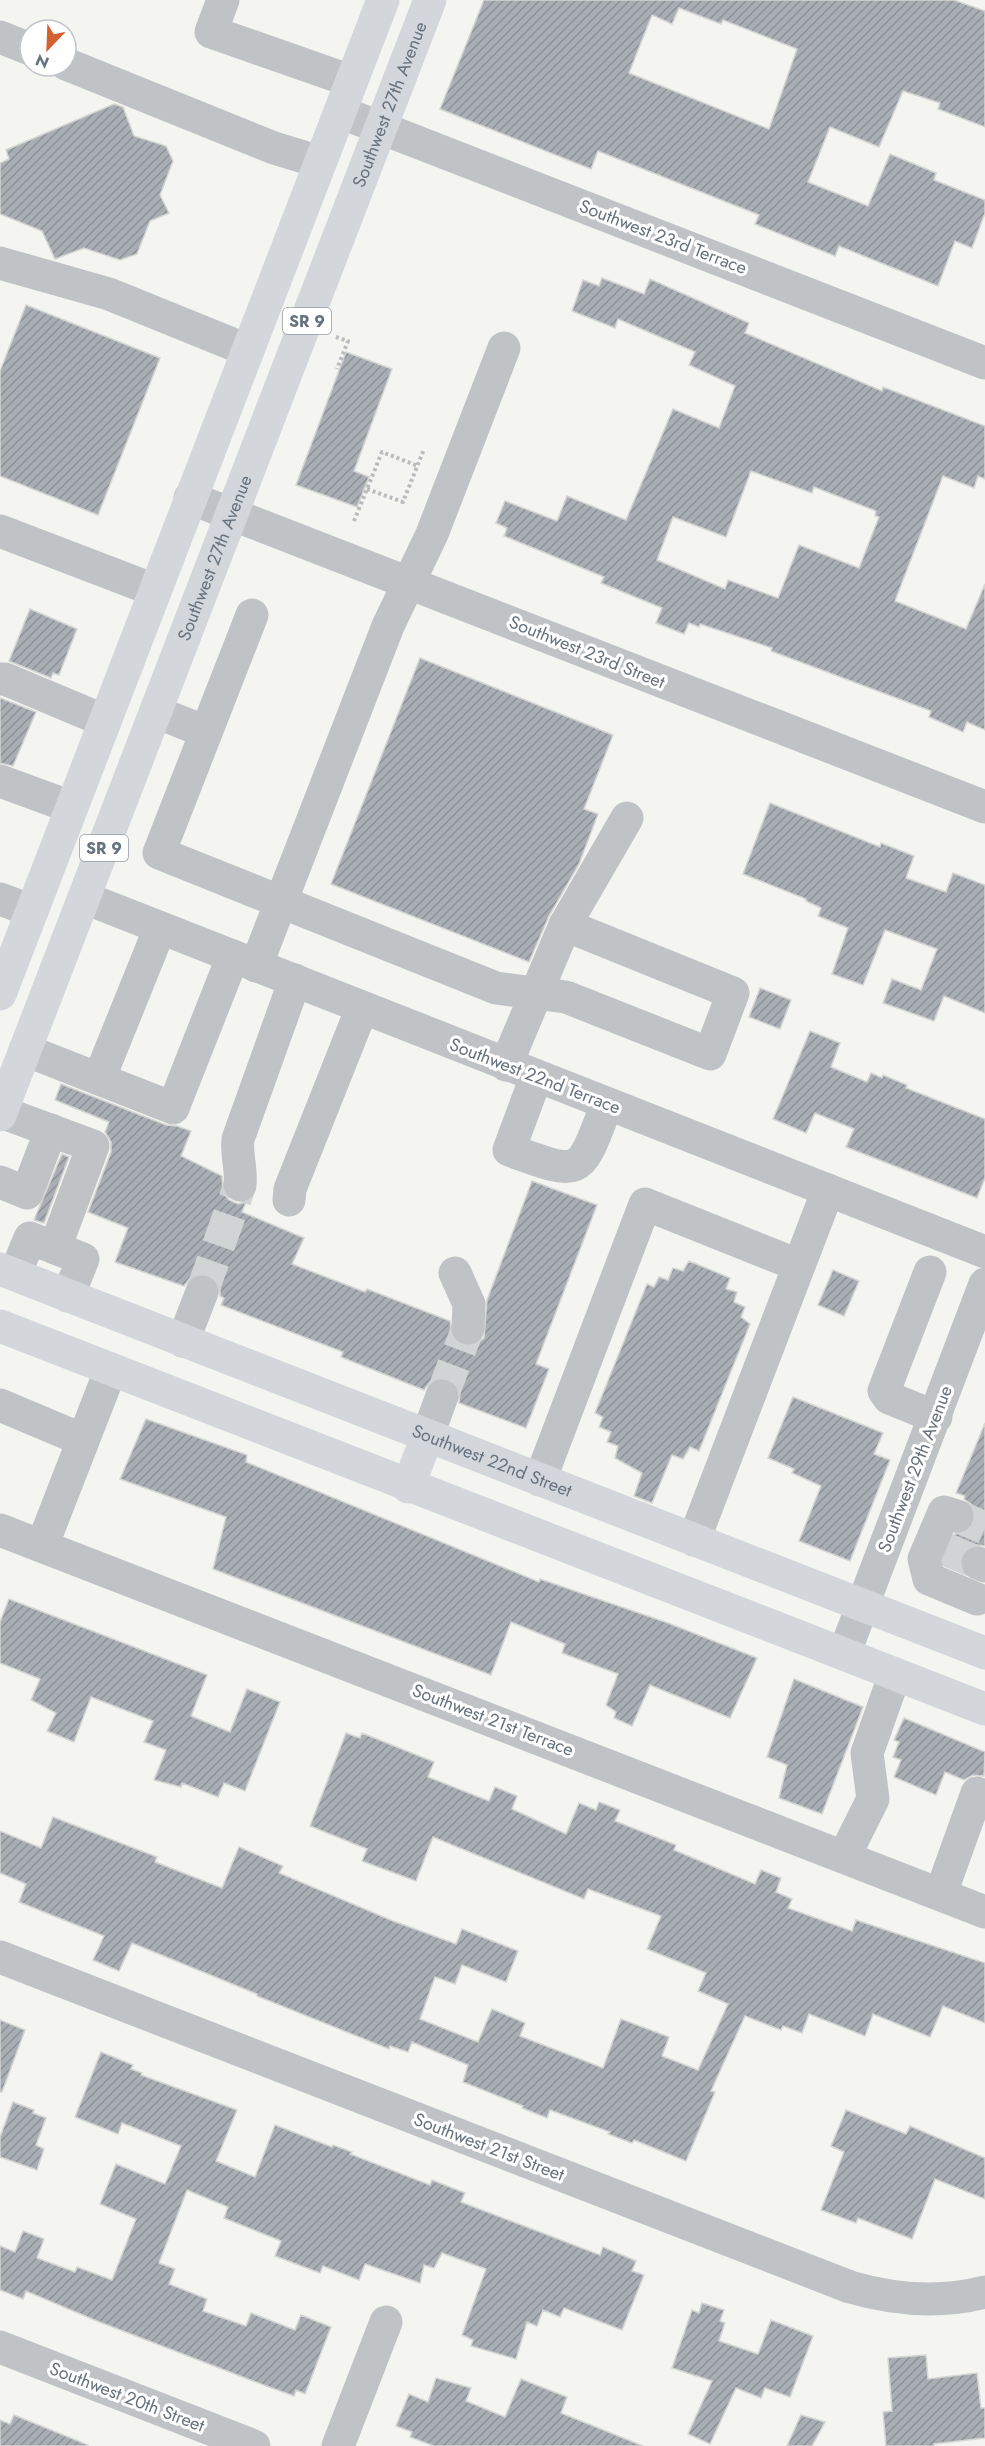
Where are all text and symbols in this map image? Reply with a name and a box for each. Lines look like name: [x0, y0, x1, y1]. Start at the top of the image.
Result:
north arrow: [18, 18, 78, 78]
street label: Southwest 27th Avenue: [346, 18, 434, 191]
text: N: [32, 48, 53, 74]
street label: Southwest 23rd Terrace: [575, 193, 751, 281]
road number: SR 9: [283, 308, 331, 334]
street label: Southwest 27th Avenue: [171, 471, 259, 645]
street label: Southwest 23rd Street: [505, 609, 669, 695]
road number: SR 9: [80, 835, 128, 861]
street label: Southwest 22nd Terrace: [446, 1031, 624, 1121]
street label: Southwest 29th Avenue: [871, 1382, 959, 1556]
street label: Southwest 22nd Street: [408, 1418, 576, 1504]
street label: Southwest 21st Terrace: [408, 1677, 578, 1763]
street label: Southwest 21st Street: [410, 2106, 569, 2188]
street label: Southwest 20th Street: [46, 2355, 209, 2439]

